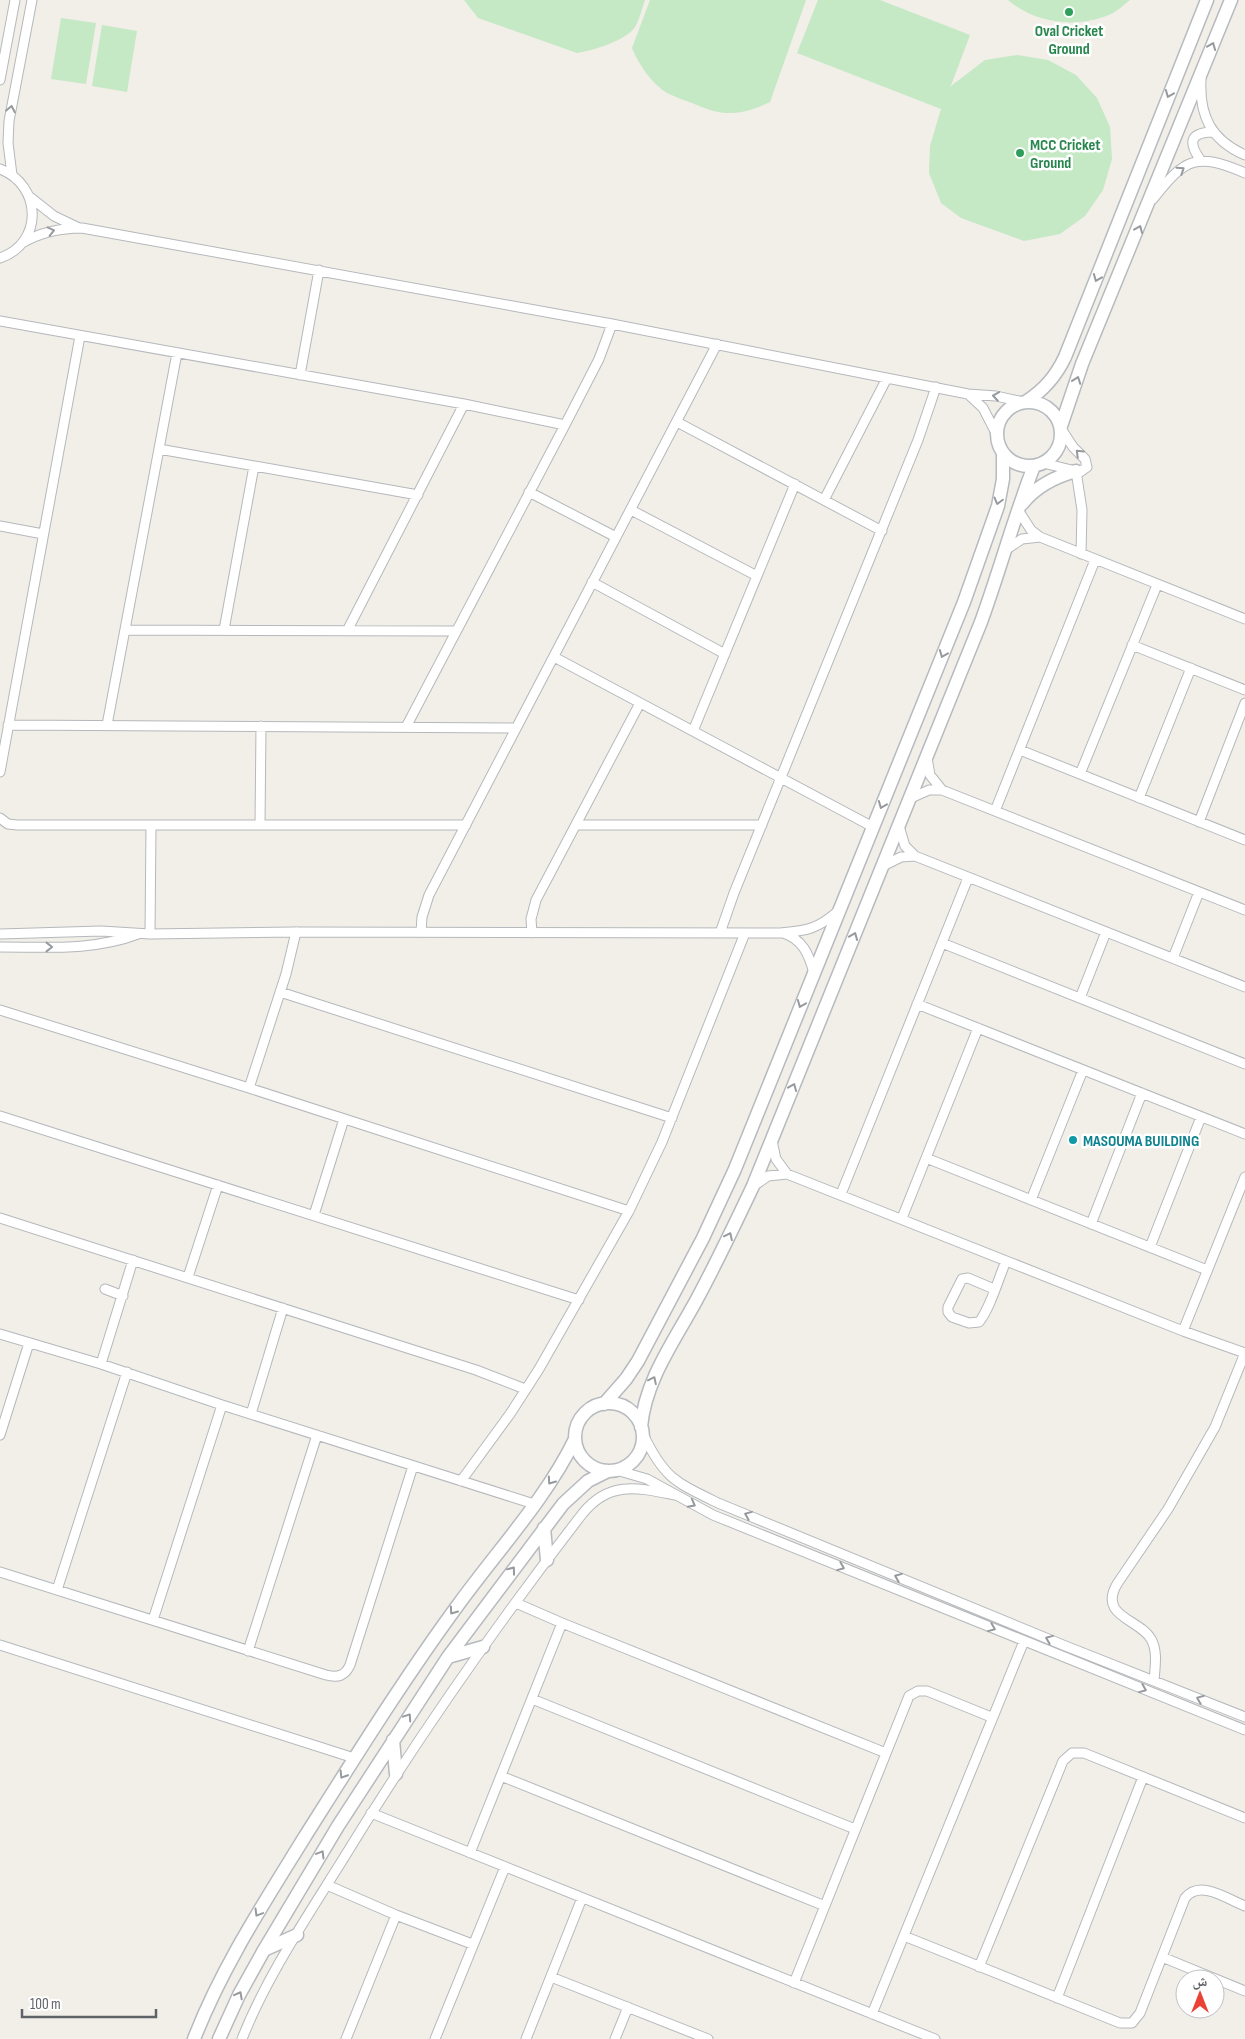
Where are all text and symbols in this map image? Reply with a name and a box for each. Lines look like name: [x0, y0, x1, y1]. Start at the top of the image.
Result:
marker: Oval Cricket Ground: [1063, 6, 1075, 18]
place label: Oval Cricket Ground: [1035, 22, 1103, 59]
one-way arrow: [1206, 42, 1216, 51]
one-way arrow: [1165, 89, 1175, 98]
one-way arrow: [6, 105, 16, 114]
place label: MCC Cricket Ground: [1030, 136, 1101, 173]
marker: MCC Cricket Ground: [1014, 147, 1026, 159]
one-way arrow: [1176, 166, 1185, 176]
one-way arrow: [1132, 225, 1143, 234]
one-way arrow: [47, 226, 56, 237]
one-way arrow: [1092, 273, 1102, 281]
one-way arrow: [1071, 376, 1081, 384]
one-way arrow: [991, 392, 1000, 402]
one-way arrow: [1076, 450, 1085, 459]
one-way arrow: [994, 497, 1004, 505]
one-way arrow: [939, 649, 950, 658]
one-way arrow: [878, 800, 888, 809]
one-way arrow: [848, 932, 858, 941]
one-way arrow: [45, 942, 53, 952]
one-way arrow: [797, 999, 808, 1008]
one-way arrow: [787, 1083, 797, 1092]
place label: MASOUMA BUILDING: [1083, 1132, 1199, 1151]
marker: MASOUMA BUILDING: [1067, 1134, 1079, 1146]
one-way arrow: [723, 1232, 733, 1241]
one-way arrow: [647, 1376, 657, 1385]
one-way arrow: [548, 1475, 557, 1485]
one-way arrow: [686, 1498, 695, 1508]
one-way arrow: [744, 1511, 753, 1522]
one-way arrow: [837, 1561, 845, 1571]
one-way arrow: [506, 1566, 515, 1576]
one-way arrow: [895, 1573, 903, 1583]
one-way arrow: [450, 1605, 459, 1615]
one-way arrow: [987, 1622, 996, 1632]
one-way arrow: [1045, 1635, 1054, 1645]
one-way arrow: [1138, 1682, 1147, 1693]
one-way arrow: [1196, 1695, 1205, 1705]
one-way arrow: [402, 1714, 411, 1723]
one-way arrow: [340, 1770, 350, 1779]
one-way arrow: [314, 1851, 324, 1860]
one-way arrow: [254, 1908, 264, 1917]
north arrow: [1175, 1969, 1225, 2019]
text: ش: [1193, 1973, 1208, 1990]
scale bar: [22, 1986, 156, 2018]
one-way arrow: [233, 1991, 243, 2000]
text: 100 m: [30, 1995, 61, 2014]

